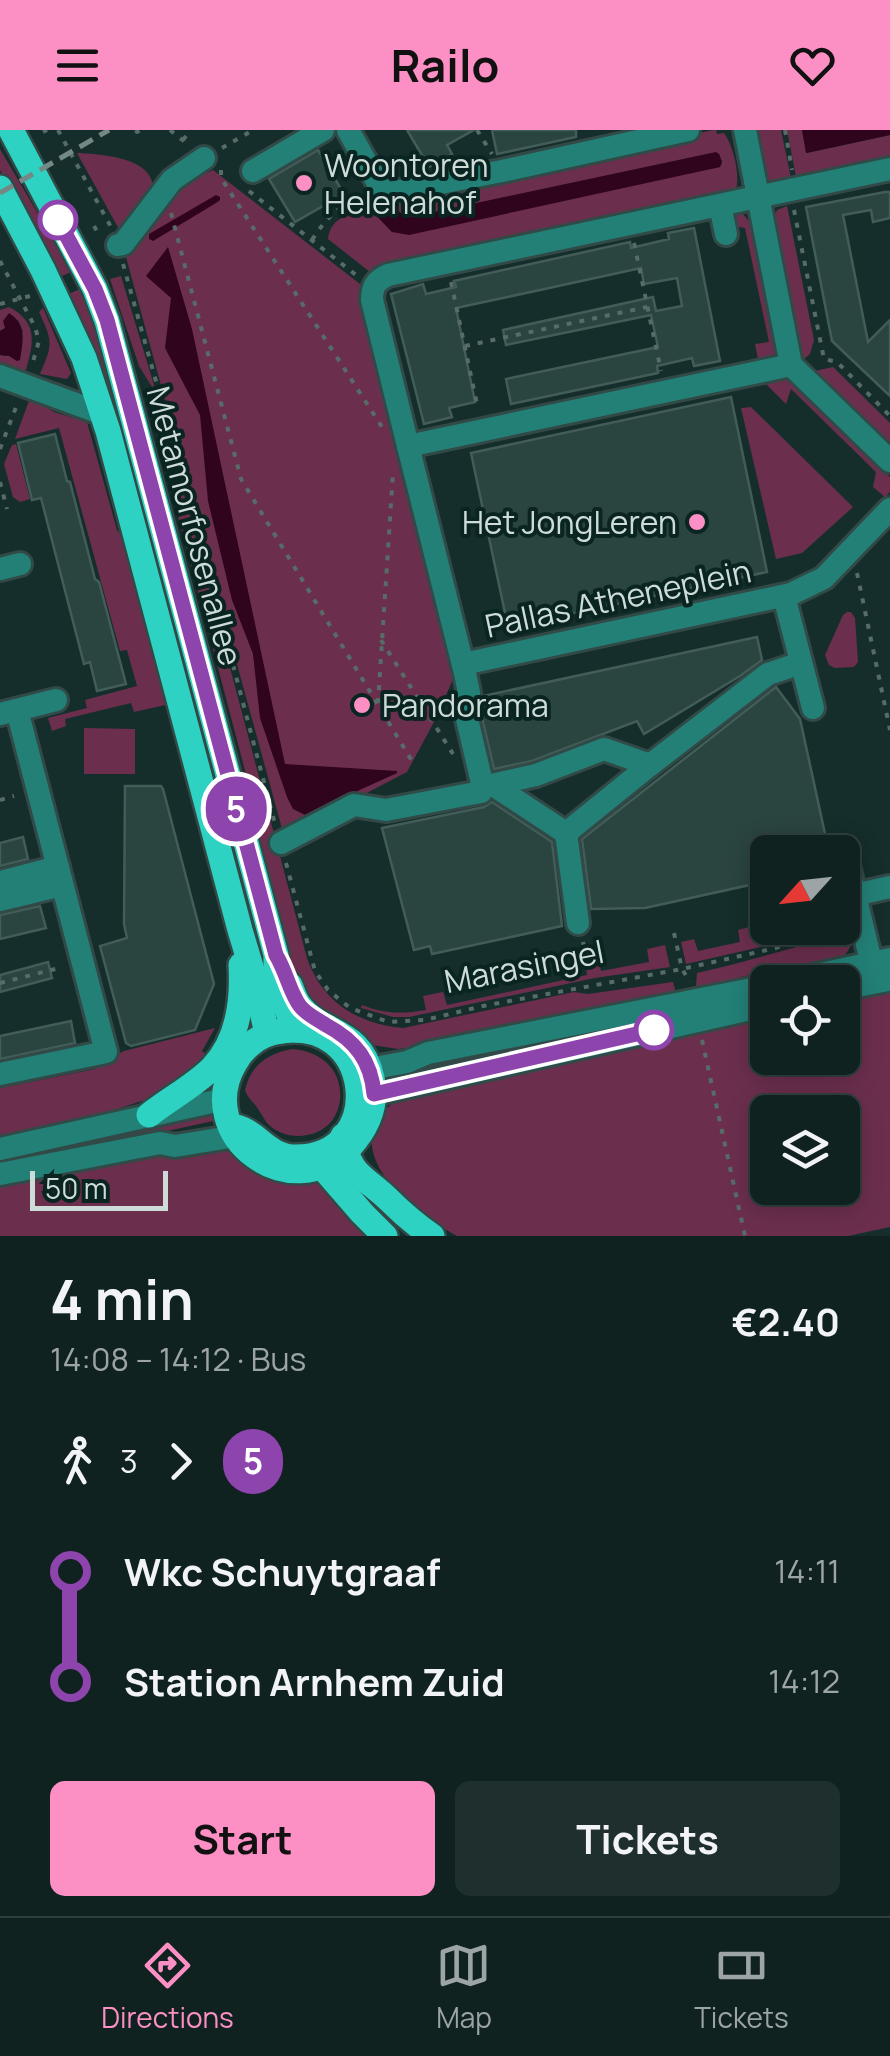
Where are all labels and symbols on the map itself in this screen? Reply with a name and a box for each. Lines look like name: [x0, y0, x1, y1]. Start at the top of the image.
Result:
place label: Woontoren Helenahof: [324, 143, 488, 224]
marker: Woontoren Helenahof: [293, 172, 315, 194]
unlabelled marker: [39, 201, 77, 239]
street label: Metamorfosenallee: [137, 382, 253, 670]
place label: Het JongLeren: [462, 500, 677, 544]
marker: Het JongLeren: [686, 511, 708, 533]
street label: Pallas Atheneplein: [481, 548, 755, 648]
place label: Pandorama: [382, 683, 549, 727]
marker: Pandorama: [351, 694, 373, 716]
line badge: 5: [204, 776, 268, 842]
north arrow: [750, 835, 860, 945]
street label: Marasingel: [440, 929, 608, 1003]
unlabelled marker: [635, 1011, 673, 1049]
scale bar: [30, 1166, 168, 1210]

